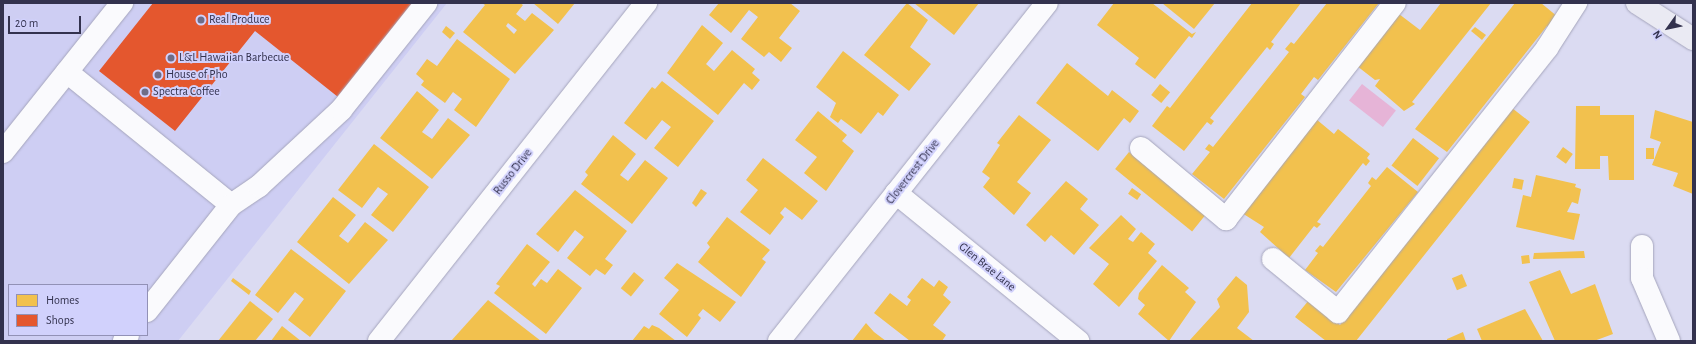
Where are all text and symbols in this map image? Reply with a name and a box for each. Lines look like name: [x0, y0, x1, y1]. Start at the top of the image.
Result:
scale bar: [10, 8, 83, 34]
north arrow: [1648, 8, 1688, 48]
place label: Real Produce: [209, 13, 270, 27]
marker: Real Produce: [196, 15, 206, 25]
text: 20 m: [15, 17, 38, 29]
text: N: [1651, 29, 1664, 41]
place label: L&L Hawaiian Barbecue: [179, 51, 289, 65]
marker: L&L Hawaiian Barbecue: [166, 53, 176, 63]
place label: House of Pho: [166, 68, 228, 82]
marker: House of Pho: [153, 70, 163, 80]
place label: Spectra Coffee: [153, 85, 220, 99]
marker: Spectra Coffee: [140, 87, 150, 97]
street label: Clovercrest Drive: [883, 137, 943, 207]
street label: Russo Drive: [491, 146, 535, 198]
street label: Glen Brae Lane: [956, 240, 1018, 294]
legend: [8, 284, 148, 336]
text: Homes: [46, 294, 79, 306]
text: Shops: [46, 314, 74, 326]

